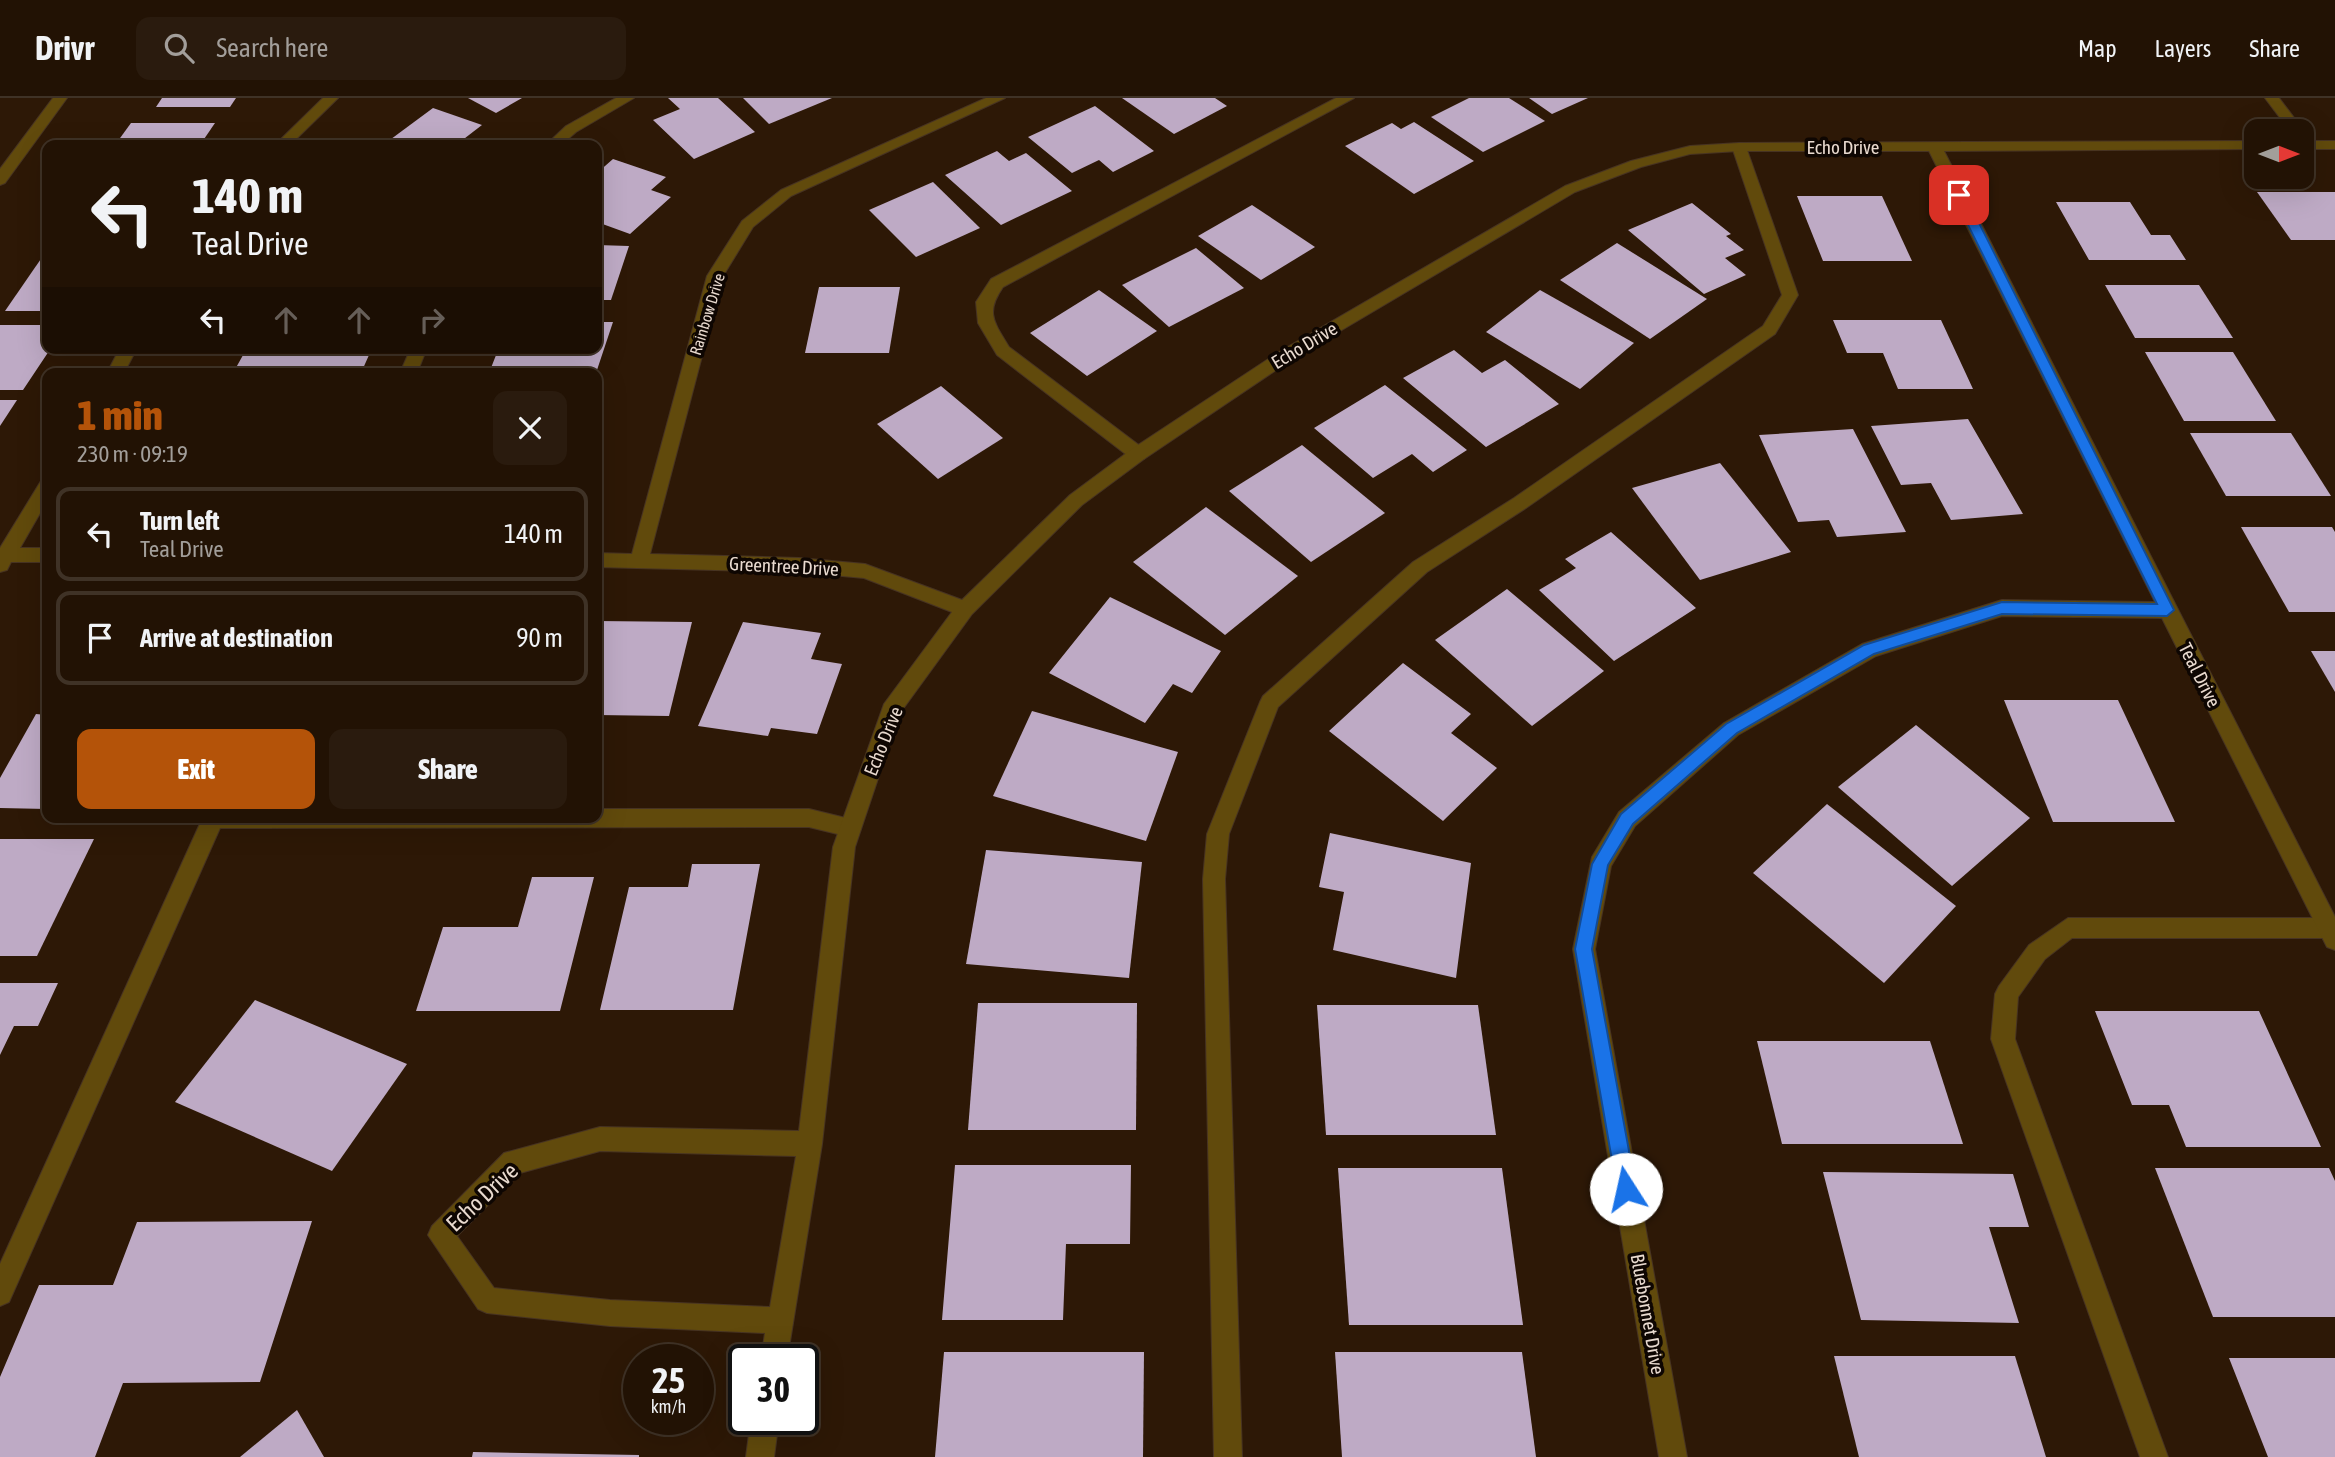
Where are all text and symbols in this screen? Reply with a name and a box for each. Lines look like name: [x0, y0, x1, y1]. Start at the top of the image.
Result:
search box: [136, 17, 626, 80]
text: Drivr: [35, 29, 94, 67]
icon: search: [160, 29, 198, 67]
text: Search here: [216, 33, 328, 63]
text: Map: [2078, 35, 2117, 62]
text: Layers: [2155, 35, 2211, 62]
text: Share: [2249, 35, 2300, 62]
north arrow: [2244, 119, 2314, 189]
map controls: [2244, 119, 2314, 189]
street label: Echo Drive: [1807, 136, 1879, 158]
pin: [1929, 165, 1989, 225]
text: 140 m: [192, 167, 303, 223]
icon: left: [77, 168, 168, 259]
icon: arrive: [1940, 176, 1978, 214]
text: Teal Drive: [192, 225, 309, 262]
street label: Rainbow Drive: [686, 271, 728, 357]
icon: left: [194, 301, 232, 339]
icon: ahead: [267, 301, 305, 339]
icon: ahead: [340, 301, 378, 339]
icon: right: [413, 301, 451, 339]
street label: Echo Drive: [1267, 317, 1341, 373]
text: 1 min: [77, 391, 163, 439]
button: close: [493, 391, 567, 465]
text: 230 m · 09:19: [77, 441, 188, 467]
text: Turn left: [140, 506, 220, 536]
icon: left: [81, 515, 119, 553]
text: 140 m: [504, 519, 563, 549]
text: Teal Drive: [140, 536, 224, 562]
street label: Greentree Drive: [729, 552, 839, 580]
icon: arrive: [81, 619, 119, 657]
text: Arrive at destination: [140, 623, 333, 653]
text: 90 m: [516, 623, 563, 653]
street label: Teal Drive: [2174, 639, 2226, 711]
street label: Echo Drive: [859, 703, 907, 779]
button: Exit: [77, 729, 315, 809]
button: Share: [329, 729, 567, 809]
position arrow: [1589, 1152, 1663, 1226]
street label: Echo Drive: [441, 1157, 523, 1237]
street label: Bluebonnet Drive: [1627, 1252, 1669, 1376]
speed limit sign: 30: [728, 1344, 819, 1435]
text: 25: [652, 1360, 685, 1400]
text: km/h: [651, 1396, 686, 1417]

